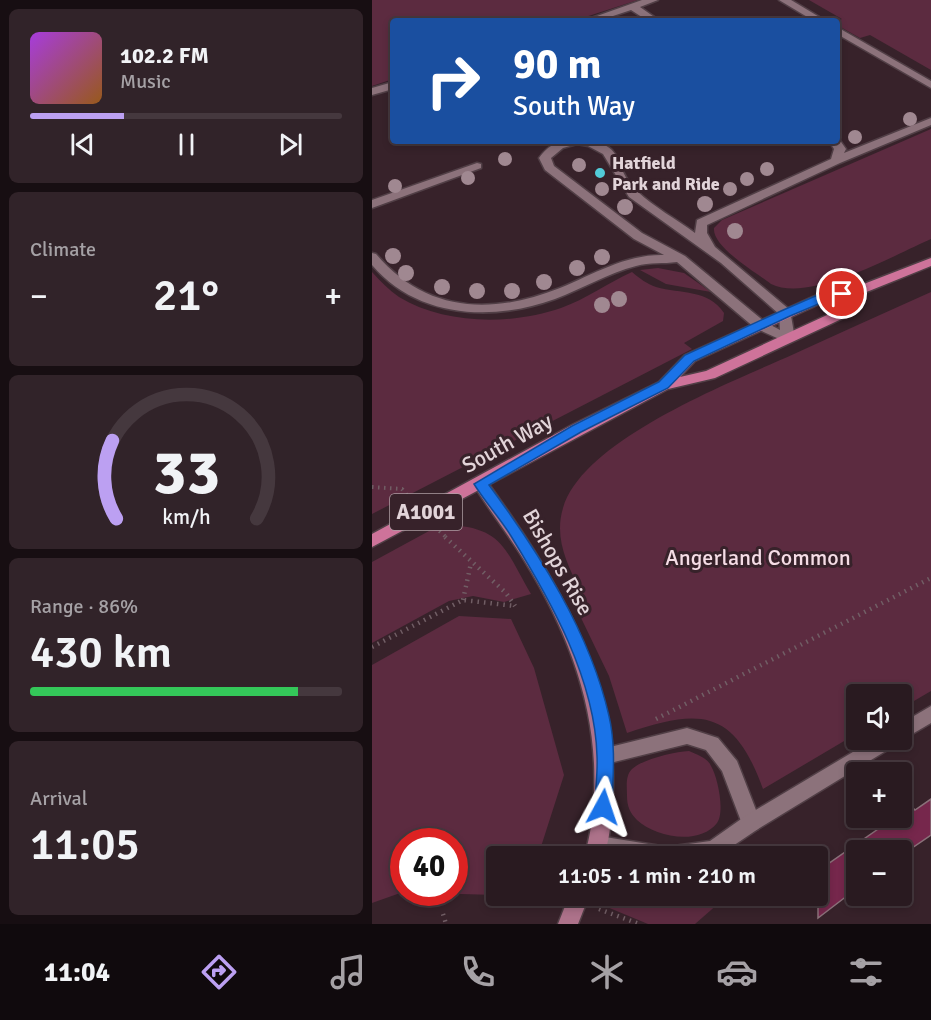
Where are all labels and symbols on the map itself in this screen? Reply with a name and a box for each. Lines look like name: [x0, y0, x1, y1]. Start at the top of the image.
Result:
place label: Hatfield Park and Ride: [612, 152, 720, 195]
marker: Hatfield Park and Ride: [593, 166, 607, 180]
pin: [816, 268, 867, 319]
street label: South Way: [457, 407, 558, 479]
road number: A1001: [390, 494, 462, 530]
street label: Bishops Rise: [517, 504, 599, 620]
park label: Angerland Common: [665, 544, 851, 571]
position arrow: [571, 775, 635, 839]
speed limit sign: 40: [390, 828, 468, 906]

